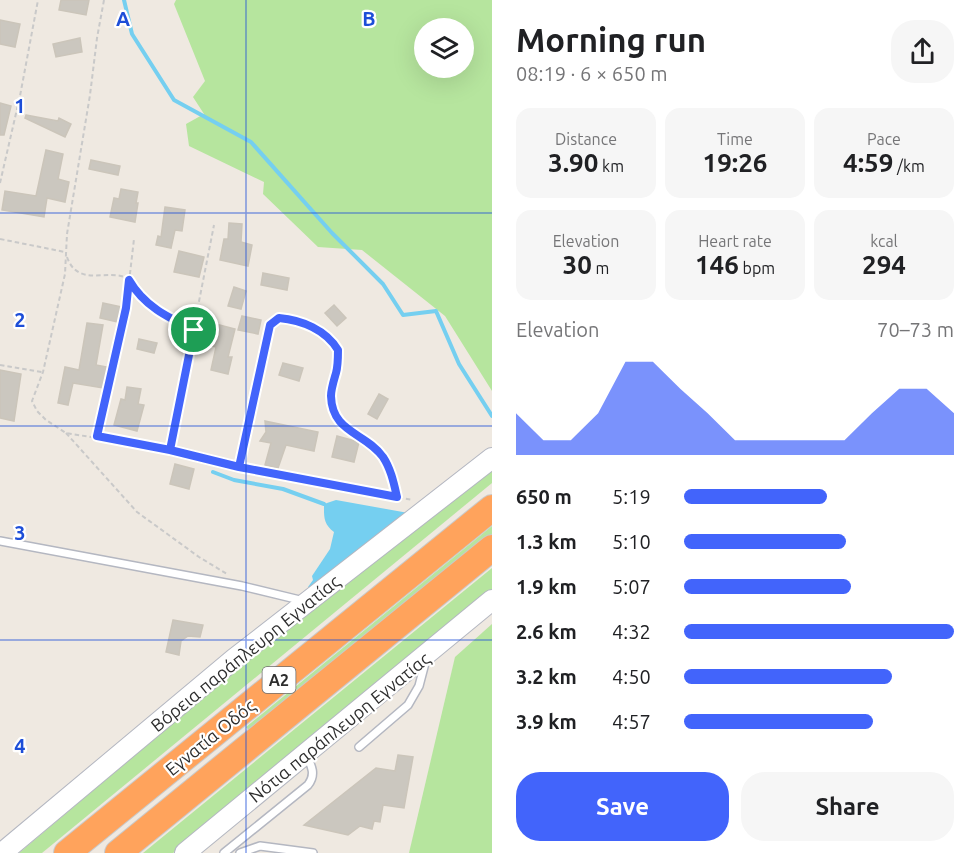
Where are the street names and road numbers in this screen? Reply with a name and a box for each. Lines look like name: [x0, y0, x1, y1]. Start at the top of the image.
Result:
street label: Βόρεια παράπλευρη Εγνατίας: [147, 571, 344, 736]
street label: Νότια παράπλευρη Εγνατίας: [245, 648, 434, 807]
road number: Α2: [262, 667, 296, 693]
street label: Εγνατία Οδός: [161, 695, 259, 780]

